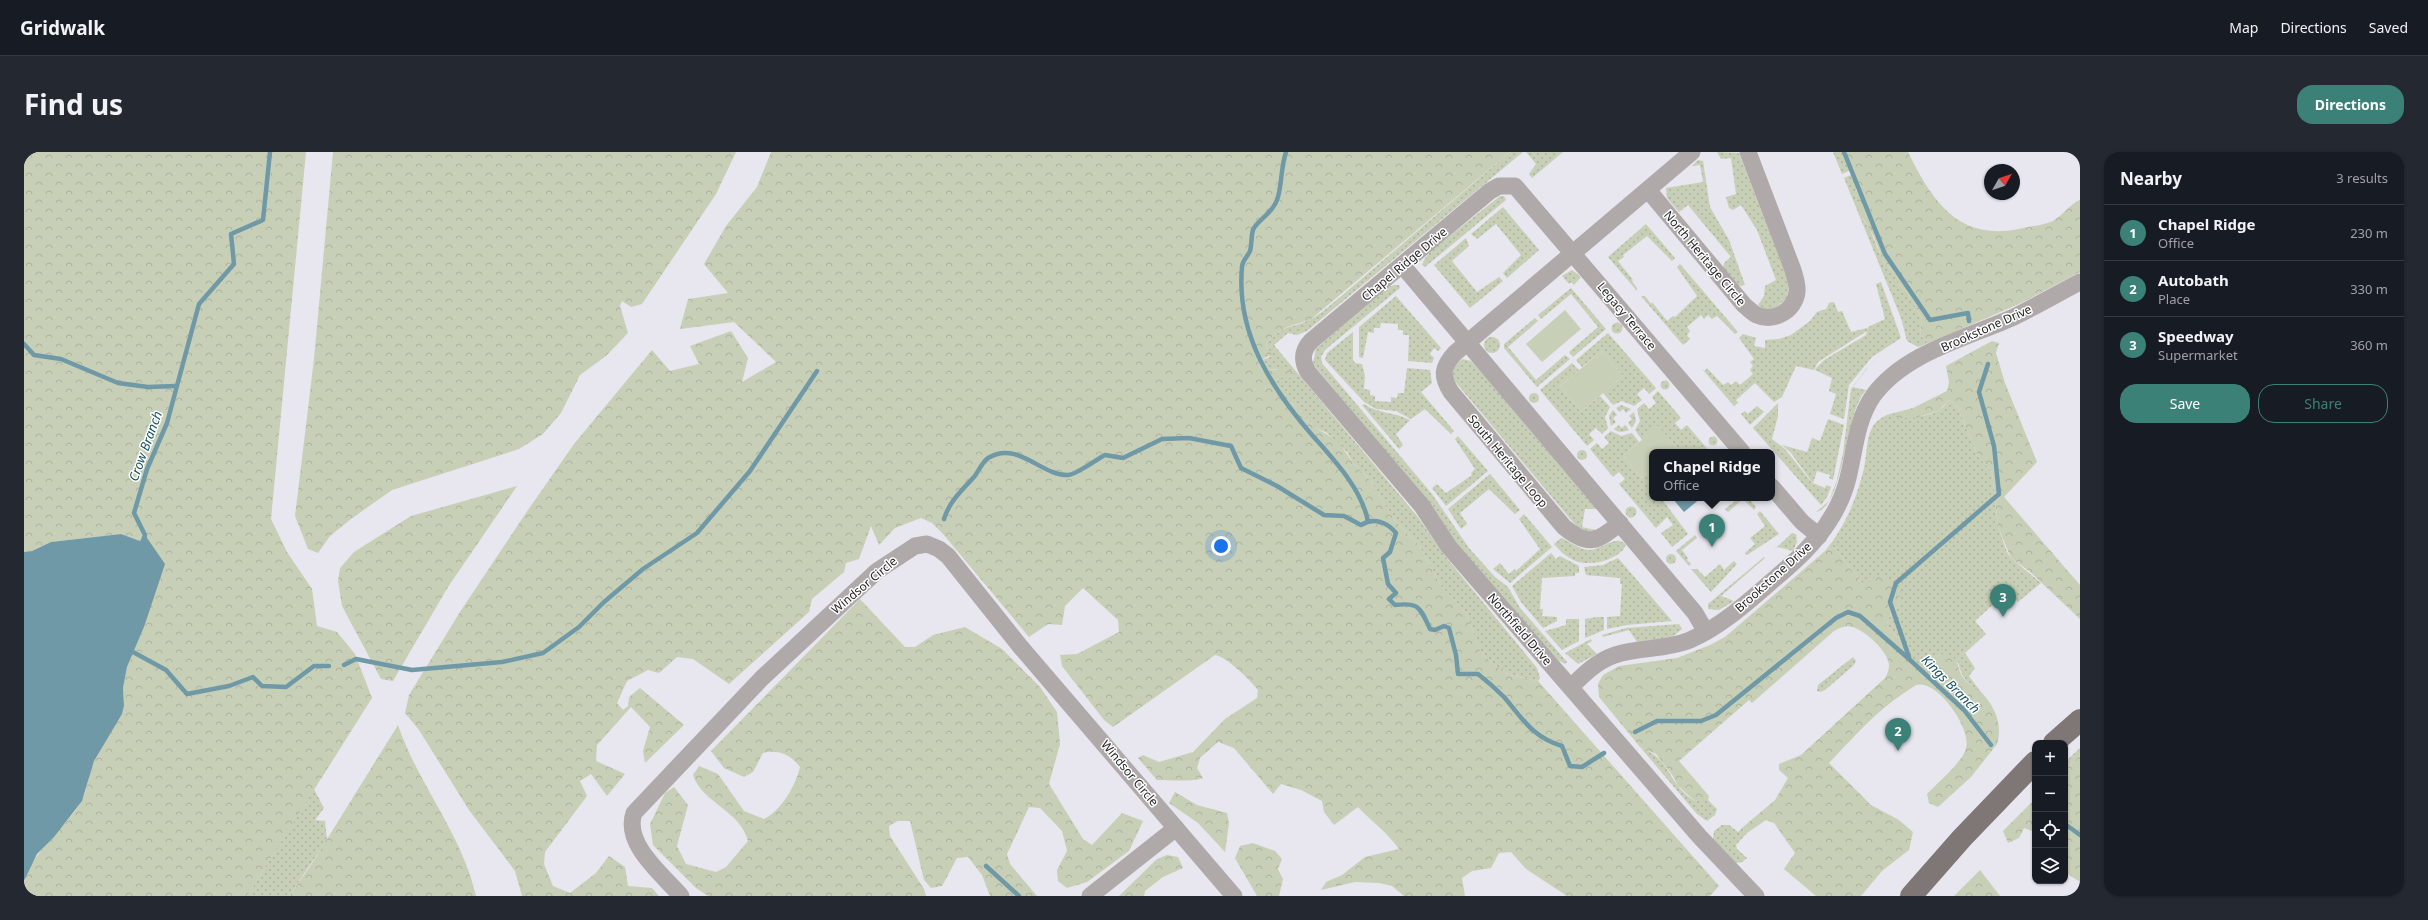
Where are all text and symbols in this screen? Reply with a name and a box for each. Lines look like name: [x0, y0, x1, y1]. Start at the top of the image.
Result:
text: Gridwalk: [20, 15, 105, 41]
text: Map: [2229, 18, 2258, 37]
text: Directions: [2280, 18, 2347, 37]
text: Saved: [2369, 18, 2408, 37]
text: Find us: [24, 85, 123, 123]
button: Directions: [2297, 85, 2404, 124]
north arrow: [1984, 164, 2020, 200]
text: Nearby: [2120, 167, 2182, 190]
text: 3 results: [2336, 169, 2388, 187]
street label: North Heritage Circle: [1660, 207, 1750, 309]
text: Chapel Ridge: [2158, 214, 2255, 234]
street label: Chapel Ridge Drive: [1358, 223, 1451, 305]
text: 1: [2129, 224, 2137, 242]
text: 230 m: [2350, 224, 2388, 242]
text: Office: [2158, 234, 2194, 252]
text: Autobath: [2158, 270, 2229, 290]
street label: Legacy Terrace: [1594, 278, 1661, 354]
text: 2: [2129, 280, 2137, 298]
text: 330 m: [2350, 280, 2388, 298]
text: Place: [2158, 290, 2190, 308]
street label: Brookstone Drive: [1938, 300, 2034, 356]
text: Speedway: [2158, 326, 2234, 346]
text: 3: [2129, 336, 2137, 354]
text: 360 m: [2350, 336, 2388, 354]
text: Supermarket: [2158, 346, 2238, 364]
button: Save: [2120, 384, 2250, 423]
button: Share: [2258, 384, 2388, 423]
water label: Crow Branch: [124, 408, 166, 484]
street label: South Heritage Loop: [1464, 411, 1552, 511]
popup: [1649, 449, 1775, 501]
text: Chapel Ridge: [1663, 456, 1761, 476]
text: Office: [1663, 476, 1699, 494]
pin: 1: [1699, 514, 1725, 547]
your location: [1211, 536, 1231, 556]
street label: Brookstone Drive: [1731, 538, 1815, 616]
street label: Windsor Circle: [827, 552, 901, 618]
pin: 3: [1990, 584, 2016, 617]
street label: Northfield Drive: [1484, 589, 1556, 669]
water label: Kings Branch: [1918, 651, 1984, 717]
pin: 2: [1885, 718, 1911, 751]
street label: Windsor Circle: [1097, 736, 1163, 810]
map controls: [2032, 740, 2068, 884]
button: +: [2032, 740, 2068, 776]
button: −: [2032, 776, 2068, 812]
button: locate: [2032, 812, 2068, 848]
button: layers: [2032, 848, 2068, 884]

